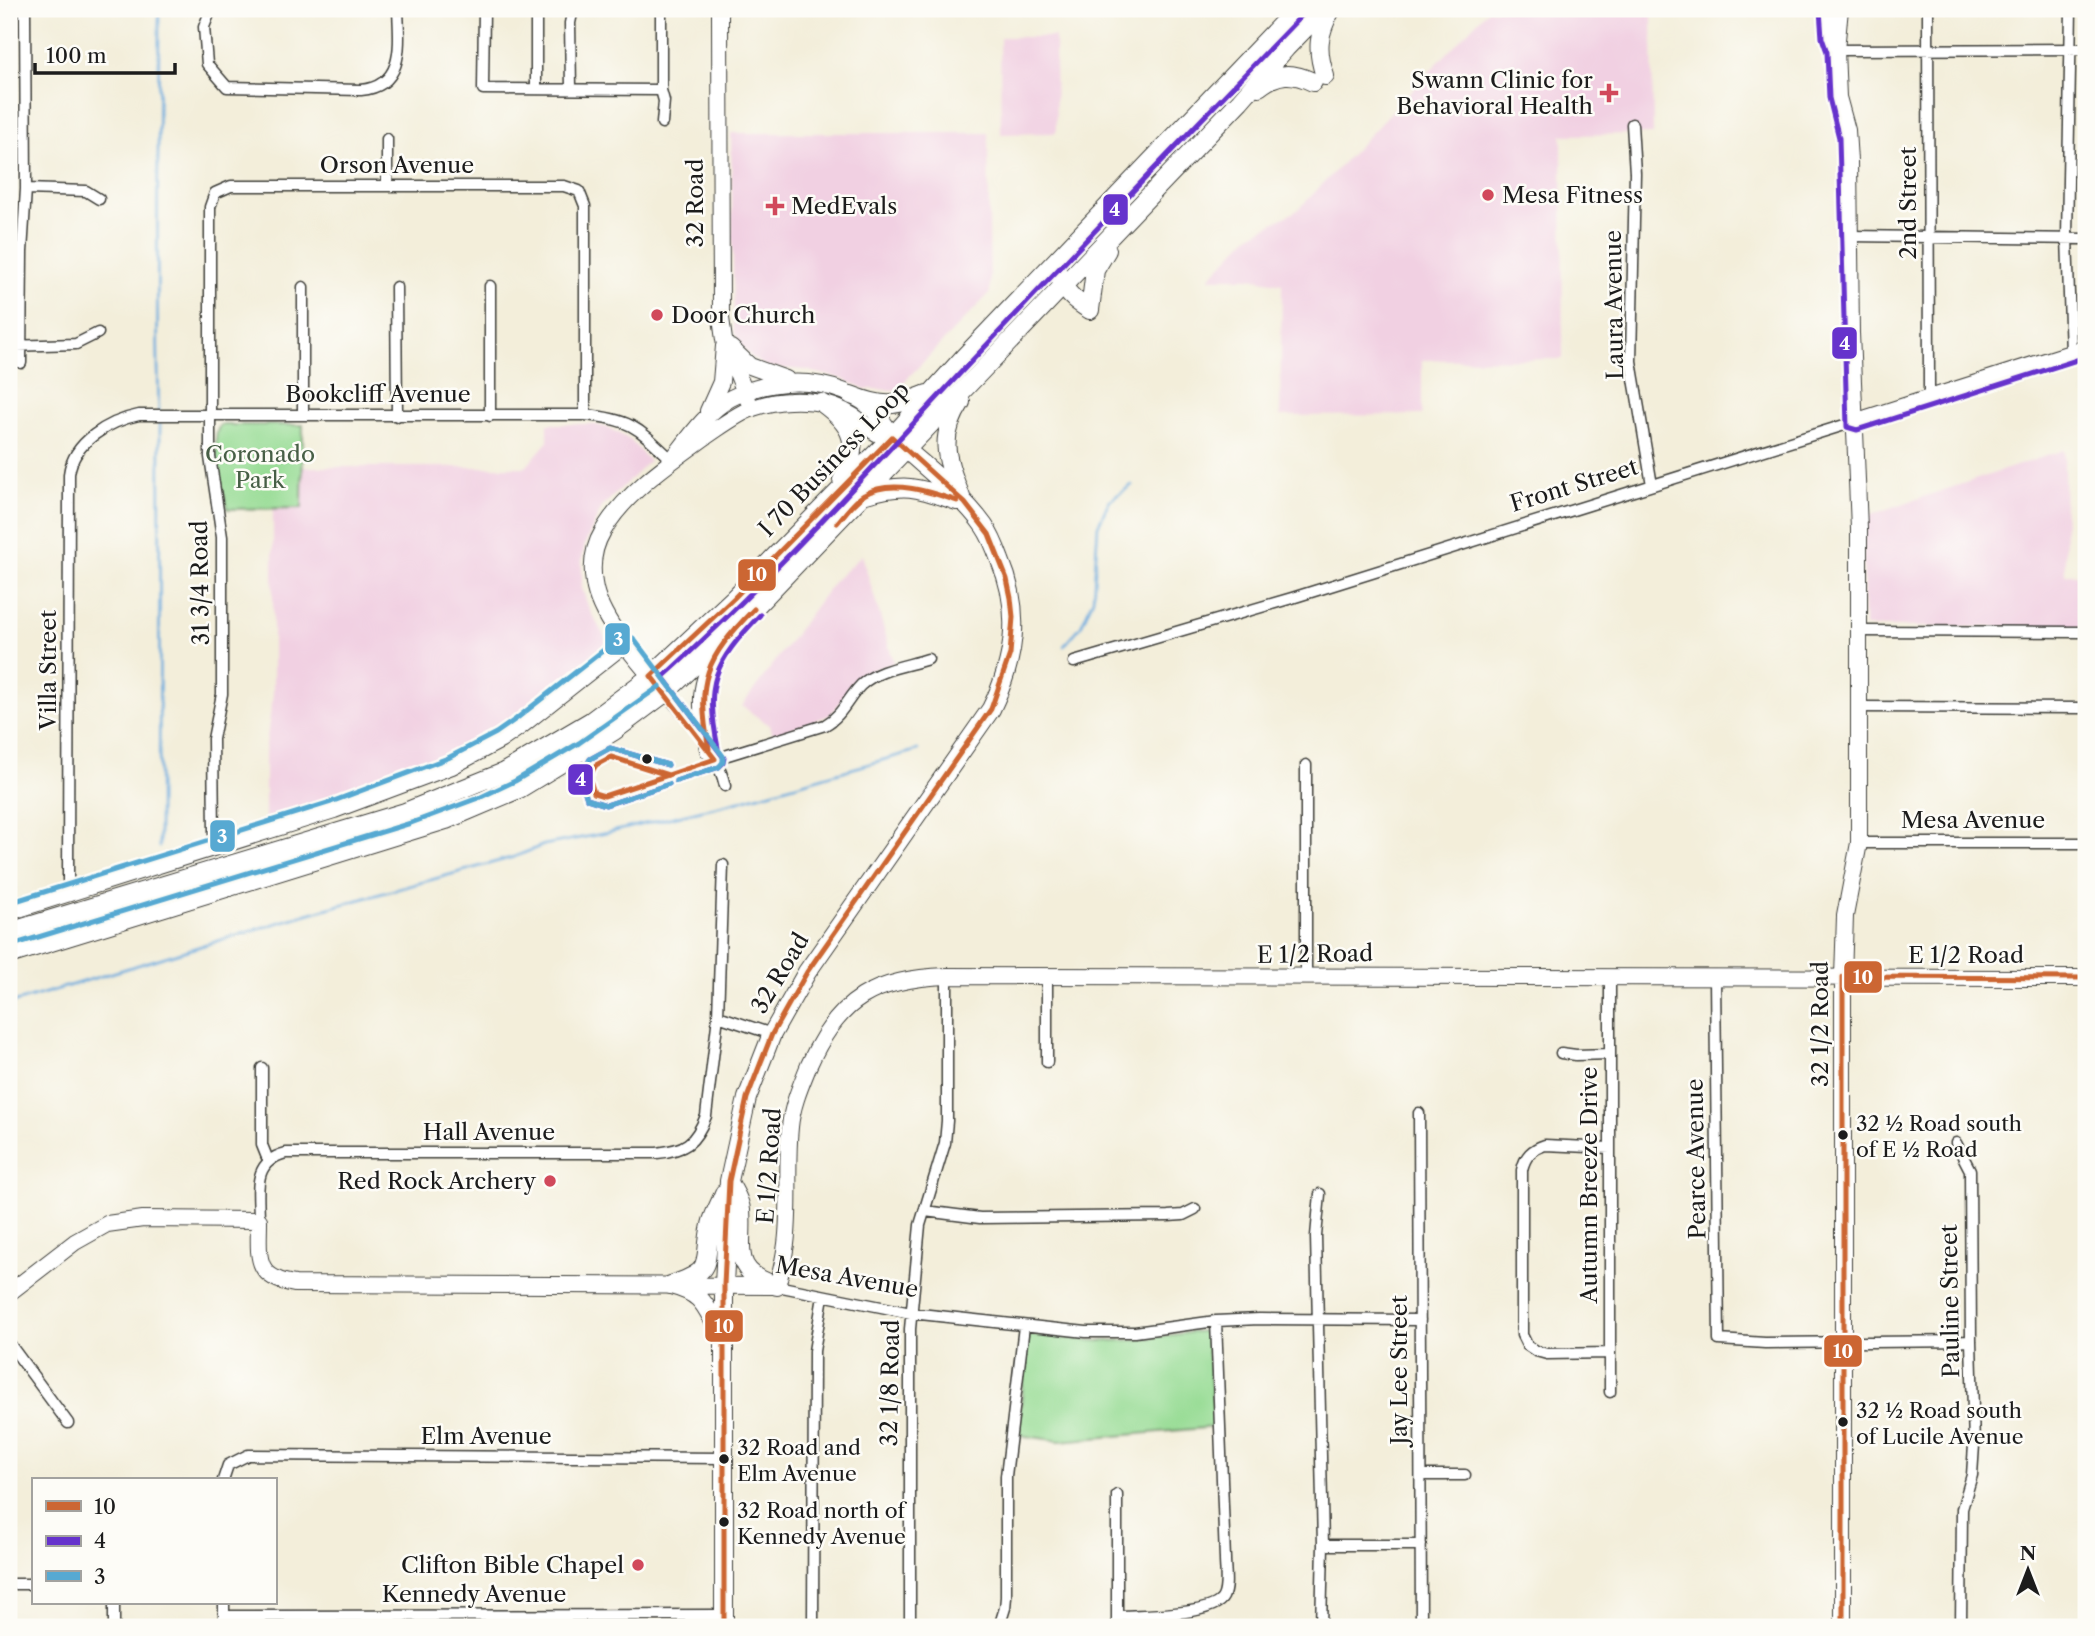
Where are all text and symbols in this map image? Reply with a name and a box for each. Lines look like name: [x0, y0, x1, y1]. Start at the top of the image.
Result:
scale bar: [35, 32, 175, 76]
text: 100 m: [46, 43, 107, 68]
place label: Swann Clinic for Behavioral Health: [1396, 66, 1593, 120]
marker: Swann Clinic for Behavioral Health: [1599, 83, 1619, 103]
street label: 2nd Street: [1894, 147, 1922, 259]
street label: Orson Avenue: [320, 151, 474, 179]
street label: 32 Road: [681, 159, 709, 247]
place label: Mesa Fitness: [1502, 181, 1643, 209]
marker: Mesa Fitness: [1480, 187, 1496, 203]
place label: MedEvals: [791, 192, 897, 220]
line badge: 4: [1102, 193, 1129, 226]
marker: MedEvals: [765, 196, 785, 216]
text: 4: [1109, 198, 1121, 221]
street label: Laura Avenue: [1599, 230, 1629, 380]
place label: Door Church: [671, 301, 815, 329]
marker: Door Church: [649, 307, 665, 323]
line badge: 4: [1831, 326, 1858, 360]
text: 4: [1839, 332, 1851, 355]
street label: I 70 Business Loop: [753, 376, 915, 542]
street label: Bookcliff Avenue: [285, 380, 471, 408]
park label: Coronado Park: [205, 440, 315, 494]
street label: Front Street: [1507, 452, 1641, 518]
street label: 31 3/4 Road: [185, 520, 215, 646]
line badge: 10: [737, 558, 777, 592]
text: 10: [747, 563, 767, 586]
street label: Villa Street: [34, 610, 62, 731]
line badge: 3: [604, 622, 631, 656]
text: 3: [613, 628, 623, 651]
unlabelled marker: [640, 752, 654, 766]
line badge: 4: [567, 763, 594, 796]
text: 4: [575, 768, 587, 791]
street label: Mesa Avenue: [1901, 806, 2045, 834]
line badge: 3: [209, 819, 236, 853]
text: 3: [217, 825, 227, 848]
street label: 32 Road: [745, 928, 815, 1018]
street label: E 1/2 Road: [1257, 939, 1373, 969]
street label: E 1/2 Road: [1908, 941, 2024, 969]
line badge: 10: [1843, 960, 1883, 994]
street label: 32 1/2 Road: [1806, 961, 1834, 1087]
text: 10: [1853, 966, 1873, 989]
street label: Autumn Breeze Drive: [1575, 1067, 1603, 1304]
street label: Pearce Avenue: [1681, 1078, 1711, 1240]
street label: E 1/2 Road: [751, 1107, 787, 1225]
place label: 32 ½ Road south of E ½ Road: [1856, 1111, 2022, 1162]
street label: Hall Avenue: [423, 1118, 555, 1146]
marker: 32 ½ Road south of E ½ Road: [1836, 1128, 1850, 1142]
place label: Red Rock Archery: [337, 1167, 536, 1195]
marker: Red Rock Archery: [542, 1173, 558, 1189]
street label: Pauline Street: [1935, 1224, 1965, 1378]
street label: Mesa Avenue: [773, 1251, 921, 1303]
street label: Jay Lee Street: [1385, 1295, 1413, 1448]
line badge: 10: [704, 1309, 744, 1343]
text: 10: [714, 1315, 734, 1338]
street label: 32 1/8 Road: [875, 1319, 905, 1447]
line badge: 10: [1823, 1334, 1863, 1368]
text: 10: [1833, 1340, 1853, 1363]
place label: 32 ½ Road south of Lucile Avenue: [1856, 1398, 2023, 1449]
marker: 32 ½ Road south of Lucile Avenue: [1836, 1415, 1850, 1429]
street label: Elm Avenue: [420, 1422, 552, 1450]
place label: 32 Road and Elm Avenue: [737, 1435, 861, 1486]
marker: 32 Road and Elm Avenue: [717, 1452, 731, 1466]
legend: [32, 1478, 276, 1604]
text: 10: [94, 1494, 116, 1519]
place label: 32 Road north of Kennedy Avenue: [737, 1498, 908, 1549]
marker: 32 Road north of Kennedy Avenue: [717, 1515, 731, 1529]
text: 4: [94, 1528, 106, 1553]
north arrow: [1994, 1534, 2064, 1604]
text: N: [2020, 1542, 2036, 1565]
place label: Clifton Bible Chapel: [401, 1551, 624, 1579]
marker: Clifton Bible Chapel: [630, 1557, 646, 1573]
text: 3: [94, 1564, 106, 1589]
street label: Kennedy Avenue: [382, 1580, 566, 1608]

